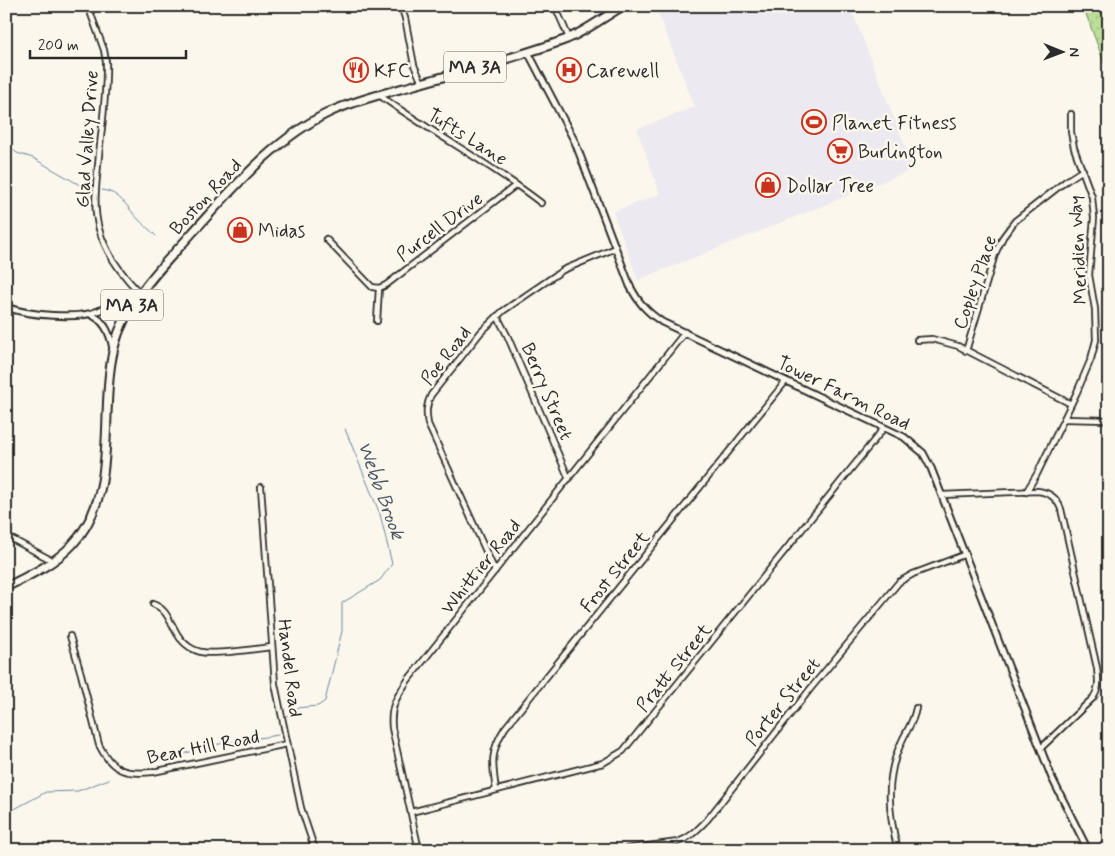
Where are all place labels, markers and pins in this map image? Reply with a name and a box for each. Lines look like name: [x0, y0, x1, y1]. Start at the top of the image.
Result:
restaurant icon: KFC: [343, 57, 369, 83]
hospital icon: Carewell: [556, 57, 582, 83]
place label: KFC: [374, 59, 410, 84]
place label: Carewell: [586, 59, 659, 84]
sports icon: Planet Fitness: [801, 109, 827, 135]
place label: Planet Fitness: [832, 111, 957, 136]
supermarket icon: Burlington: [827, 138, 853, 164]
place label: Burlington: [858, 140, 943, 168]
shop icon: Dollar Tree: [755, 172, 781, 198]
place label: Dollar Tree: [786, 174, 874, 199]
shop icon: Midas: [227, 217, 253, 243]
place label: Midas: [258, 219, 305, 244]

